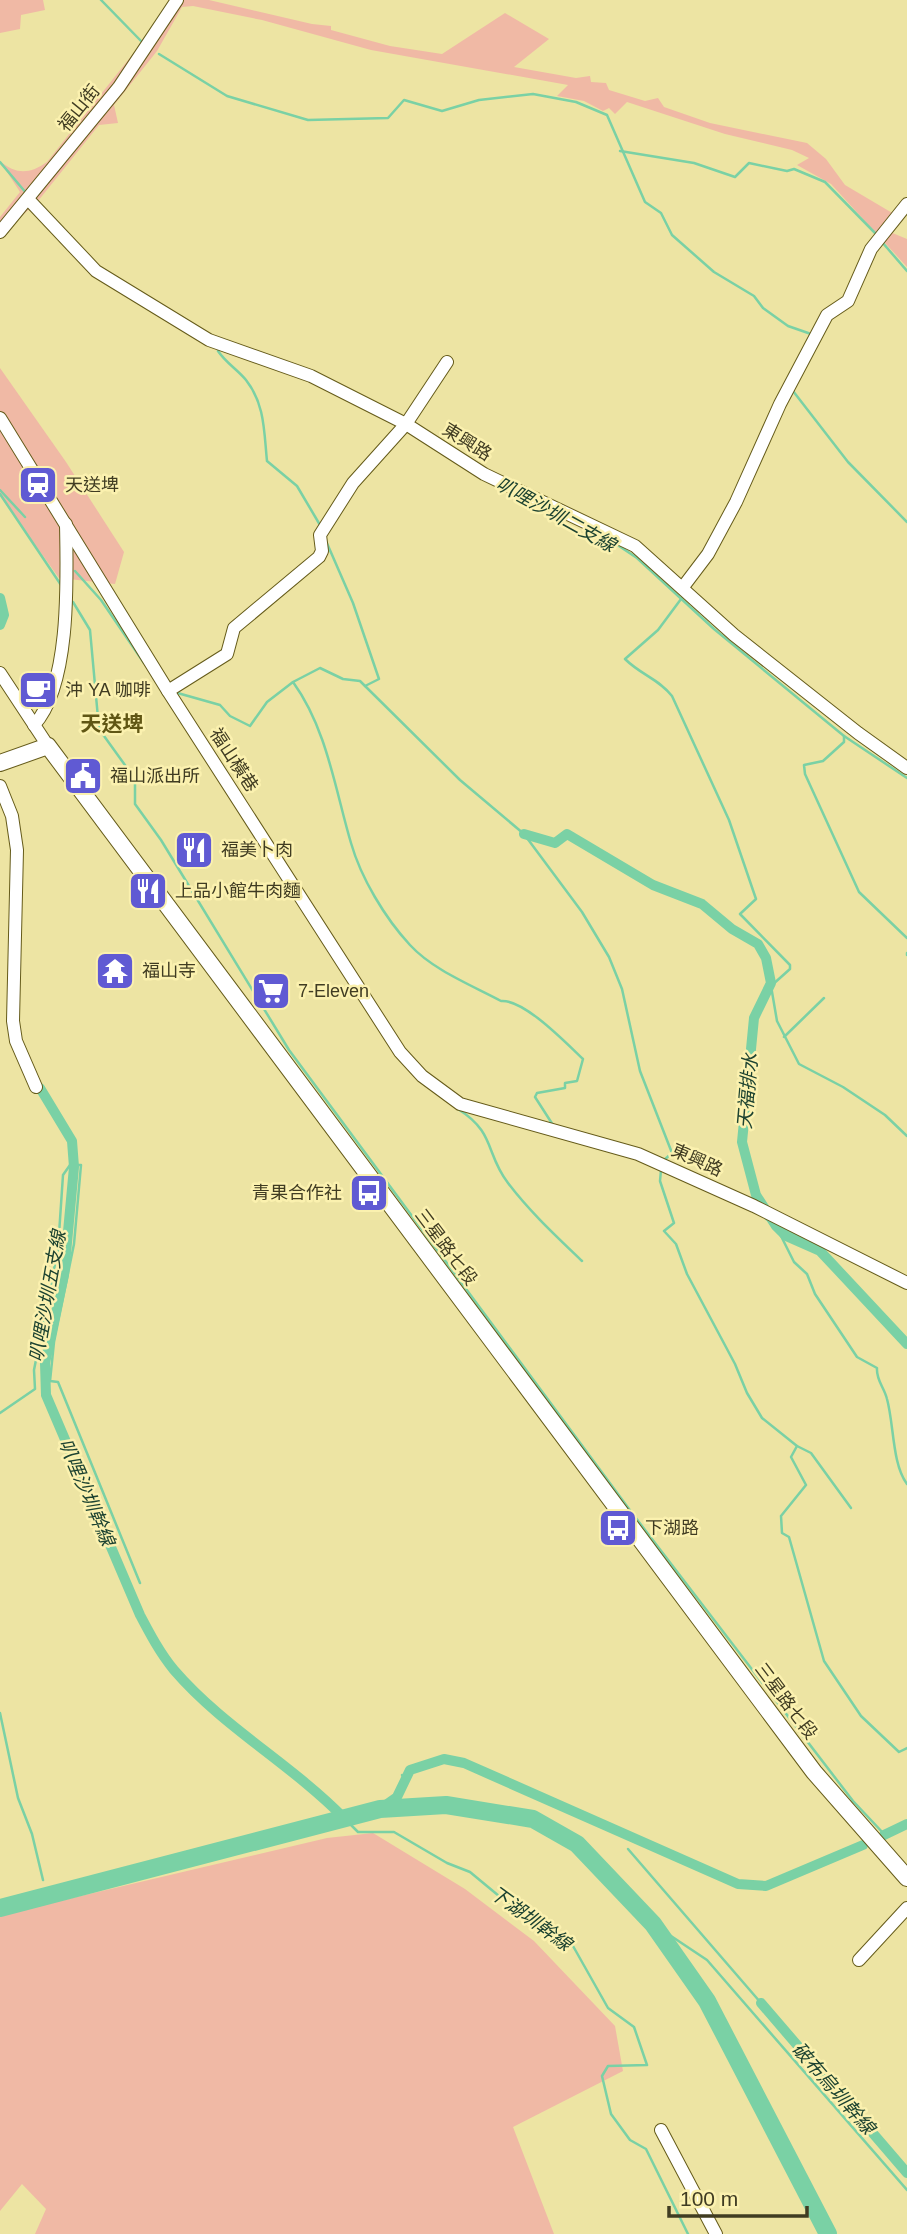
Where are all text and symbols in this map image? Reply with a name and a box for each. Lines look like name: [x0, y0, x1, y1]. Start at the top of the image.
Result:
street label: 福山街: [54, 81, 104, 135]
street label: 東興路: [439, 419, 495, 465]
station icon: 天送埤: [17, 464, 59, 506]
water label: 叭哩沙圳二支線: [492, 473, 621, 557]
place label: 天送埤: [65, 475, 119, 495]
cafe icon: 沖 YA 咖啡: [17, 669, 59, 711]
place label: 沖 YA 咖啡: [65, 680, 151, 700]
district label: 天送埤: [81, 712, 144, 735]
street label: 福山橫巷: [206, 724, 262, 796]
public building icon: 福山派出所: [62, 755, 104, 797]
place label: 福山派出所: [110, 766, 200, 786]
restaurant icon: 福美卜肉: [173, 829, 215, 871]
place label: 福美卜肉: [221, 840, 293, 860]
restaurant icon: 上品小館牛肉麵: [127, 870, 169, 912]
place label: 上品小館牛肉麵: [175, 881, 301, 901]
temple icon: 福山寺: [94, 950, 136, 992]
place label: 福山寺: [142, 961, 196, 981]
supermarket icon: 7-Eleven: [250, 970, 292, 1012]
place label: 7-Eleven: [298, 981, 369, 1001]
water label: 天福排水: [734, 1051, 761, 1130]
street label: 東興路: [668, 1140, 726, 1180]
bus stop icon: 青果合作社: [348, 1172, 390, 1214]
place label: 青果合作社: [252, 1183, 342, 1203]
street label: 三星路七段: [411, 1205, 481, 1289]
water label: 叭哩沙圳五支線: [26, 1227, 70, 1363]
water label: 叭哩沙圳幹線: [55, 1436, 119, 1551]
bus stop icon: 下湖路: [597, 1507, 639, 1549]
place label: 下湖路: [645, 1518, 699, 1538]
street label: 三星路七段: [751, 1659, 821, 1743]
water label: 下湖圳幹線: [486, 1882, 577, 1956]
water label: 破布烏圳幹線: [788, 2038, 880, 2140]
scale bar: [669, 2174, 807, 2218]
text: 100 m: [680, 2187, 738, 2210]

